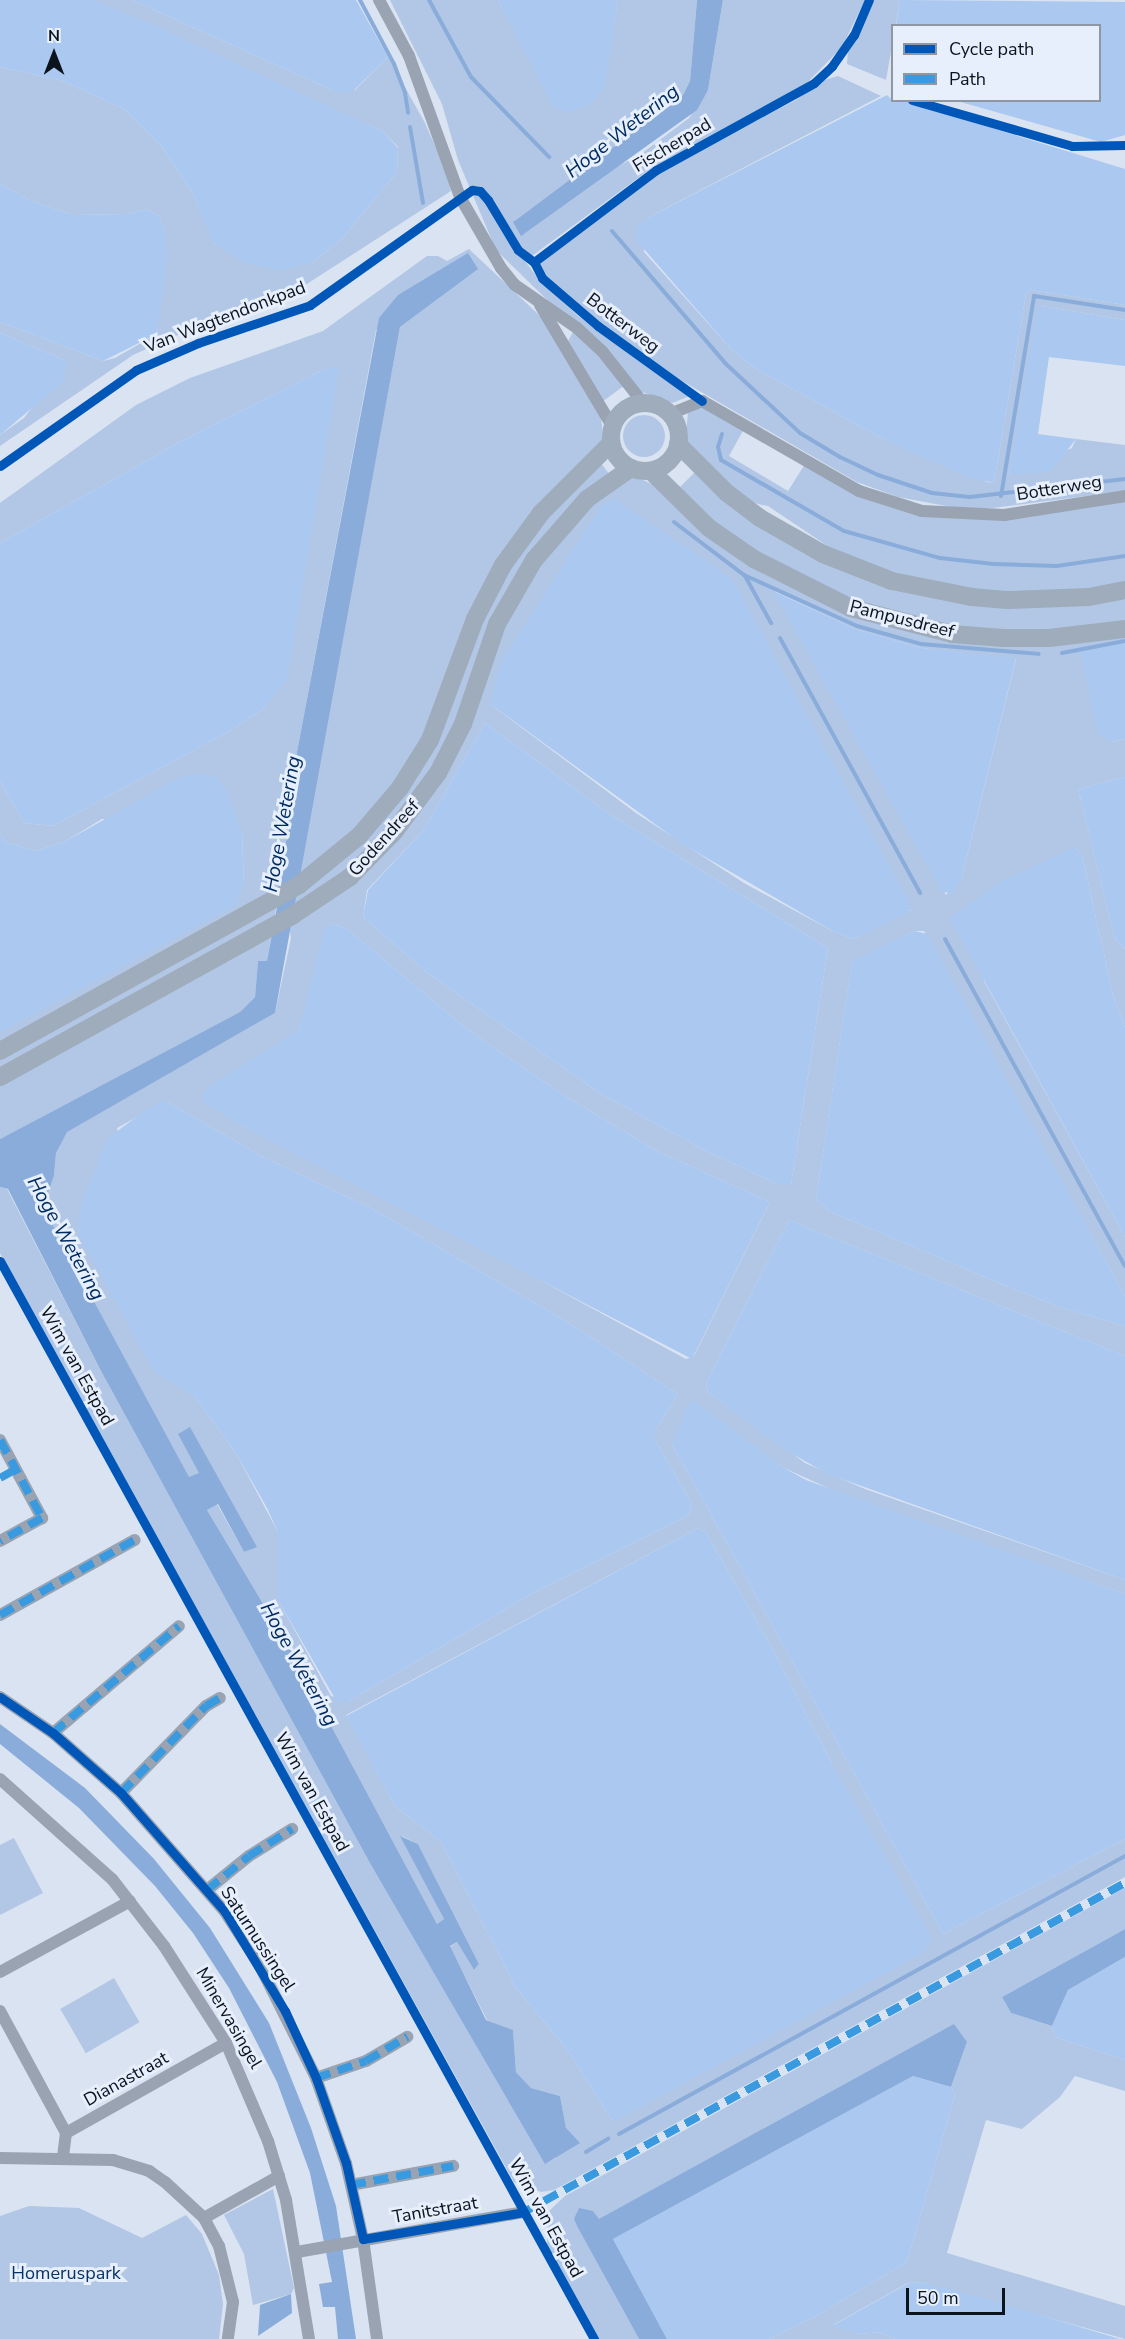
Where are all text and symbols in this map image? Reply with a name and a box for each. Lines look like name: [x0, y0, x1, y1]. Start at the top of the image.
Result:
north arrow: [24, 24, 84, 84]
legend: [891, 24, 1101, 102]
text: N: [48, 25, 60, 47]
text: Cycle path: [949, 37, 1034, 61]
text: Path: [949, 67, 986, 91]
water label: Hoge Wetering: [560, 79, 684, 183]
street label: Fischerpad: [629, 113, 715, 177]
street label: Van Wagtendonkpad: [141, 276, 309, 358]
street label: Botterweg: [582, 288, 664, 358]
street label: Botterweg: [1015, 471, 1103, 505]
street label: Pampusdreef: [847, 596, 957, 642]
water label: Hoge Wetering: [258, 754, 306, 894]
street label: Godendreef: [344, 795, 424, 881]
water label: Hoge Wetering: [22, 1172, 110, 1304]
street label: Wim van Estpad: [35, 1302, 119, 1430]
water label: Hoge Wetering: [255, 1598, 343, 1730]
street label: Wim van Estpad: [270, 1728, 354, 1856]
street label: Saturnussingel: [216, 1882, 300, 1996]
street label: Minervasingel: [191, 1963, 267, 2073]
street label: Dianastraat: [80, 2047, 172, 2111]
street label: Wim van Estpad: [504, 2154, 588, 2282]
street label: Tanitstraat: [391, 2192, 479, 2228]
park label: Homeruspark: [11, 2262, 121, 2284]
scale bar: [909, 2276, 1008, 2314]
text: 50 m: [917, 2286, 959, 2310]

